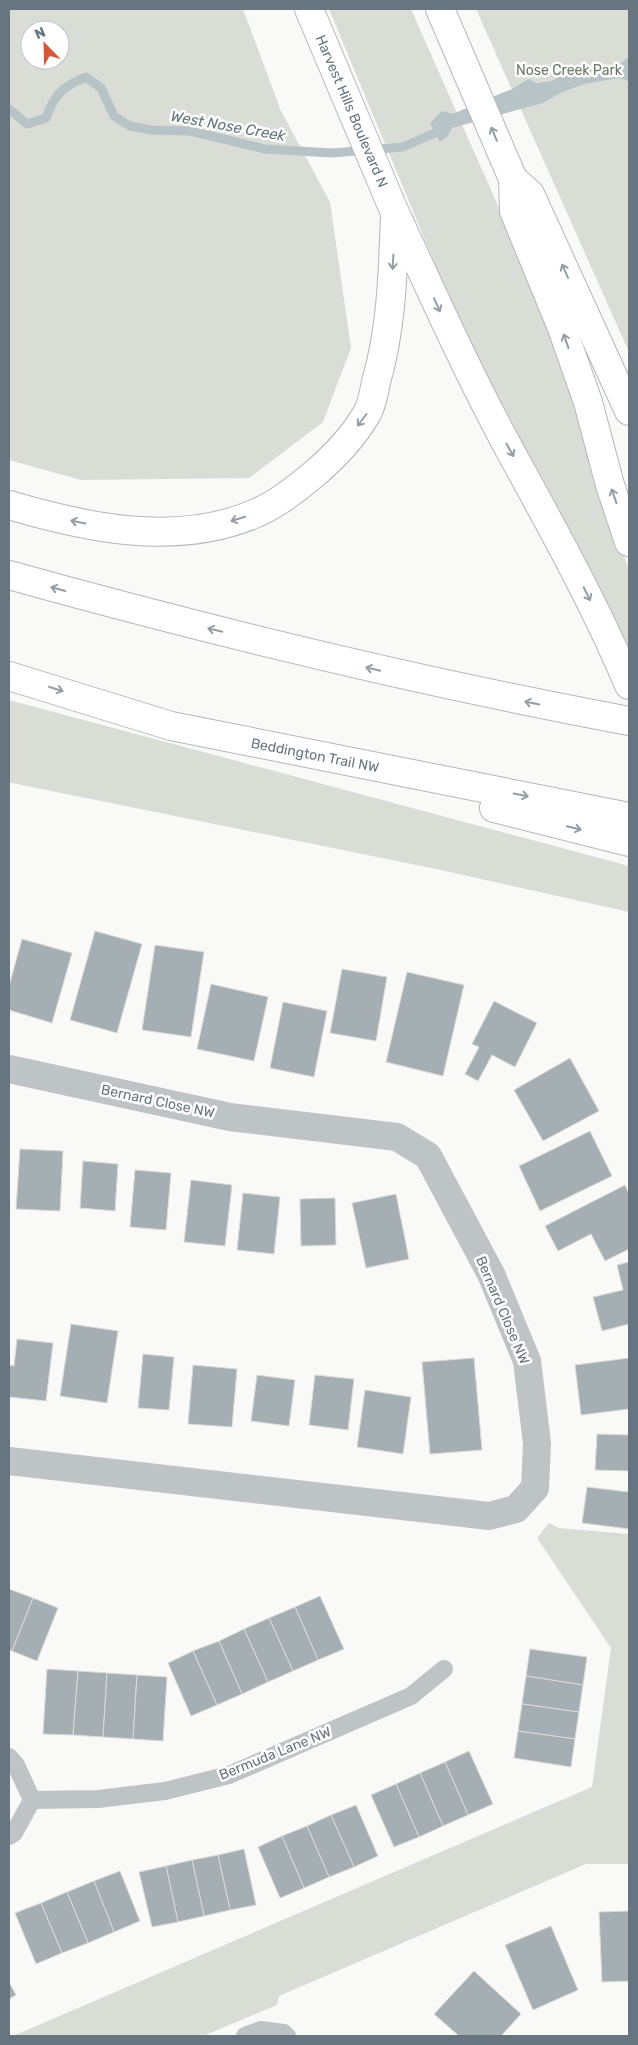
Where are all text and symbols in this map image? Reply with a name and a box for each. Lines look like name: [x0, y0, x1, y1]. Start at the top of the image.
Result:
north arrow: [20, 20, 70, 70]
text: N: [32, 24, 48, 43]
street label: Harvest Hills Boulevard N: [312, 32, 391, 190]
park label: Nose Creek Park: [516, 62, 623, 79]
water label: West Nose Creek: [169, 107, 287, 145]
one-way arrow: [488, 127, 498, 142]
one-way arrow: [389, 254, 398, 270]
one-way arrow: [559, 264, 569, 279]
one-way arrow: [433, 297, 443, 312]
one-way arrow: [561, 333, 570, 349]
one-way arrow: [357, 413, 367, 427]
one-way arrow: [506, 443, 516, 457]
one-way arrow: [608, 488, 618, 504]
one-way arrow: [230, 515, 246, 525]
one-way arrow: [70, 517, 86, 526]
one-way arrow: [50, 583, 66, 593]
one-way arrow: [583, 586, 592, 601]
one-way arrow: [208, 625, 224, 634]
one-way arrow: [366, 664, 382, 673]
one-way arrow: [47, 685, 63, 695]
one-way arrow: [524, 697, 540, 707]
street label: Beddington Trail NW: [249, 735, 380, 776]
one-way arrow: [512, 791, 528, 801]
one-way arrow: [566, 824, 582, 833]
street label: Bernard Close NW: [100, 1081, 216, 1122]
street label: Bernard Close NW: [472, 1254, 533, 1367]
street label: Bermuda Lane NW: [217, 1723, 334, 1784]

